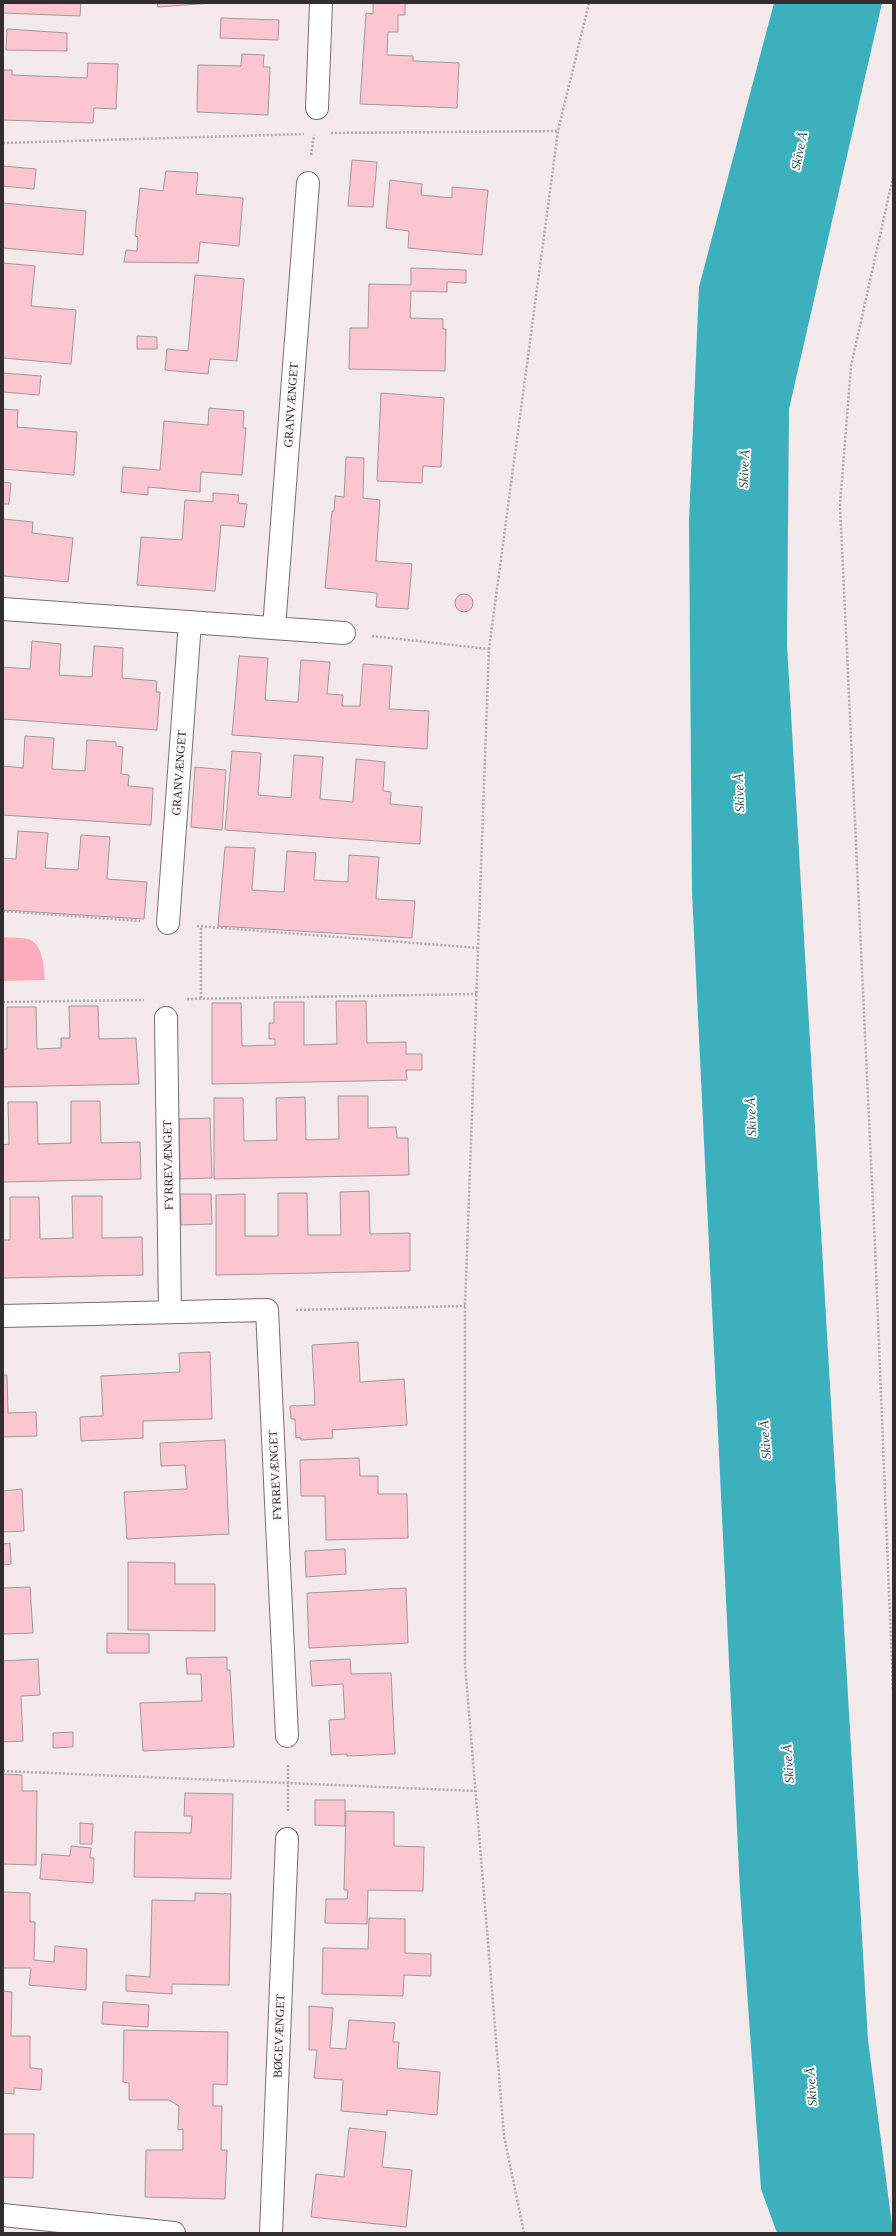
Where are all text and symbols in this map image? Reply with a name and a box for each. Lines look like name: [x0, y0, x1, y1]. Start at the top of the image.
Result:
water label: Skive Å: [788, 131, 810, 171]
street label: GRANVÆNGET: [281, 361, 301, 448]
water label: Skive Å: [735, 449, 753, 489]
street label: GRANVÆNGET: [169, 729, 189, 816]
water label: Skive Å: [731, 773, 747, 813]
water label: Skive Å: [743, 1097, 759, 1137]
street label: FYRREVÆNGET: [160, 1119, 176, 1210]
water label: Skive Å: [756, 1420, 774, 1460]
street label: FYRREVÆNGET: [266, 1429, 284, 1520]
water label: Skive Å: [779, 1744, 797, 1784]
street label: BØGEVÆNGET: [271, 1993, 287, 2078]
water label: Skive Å: [802, 2067, 820, 2107]

